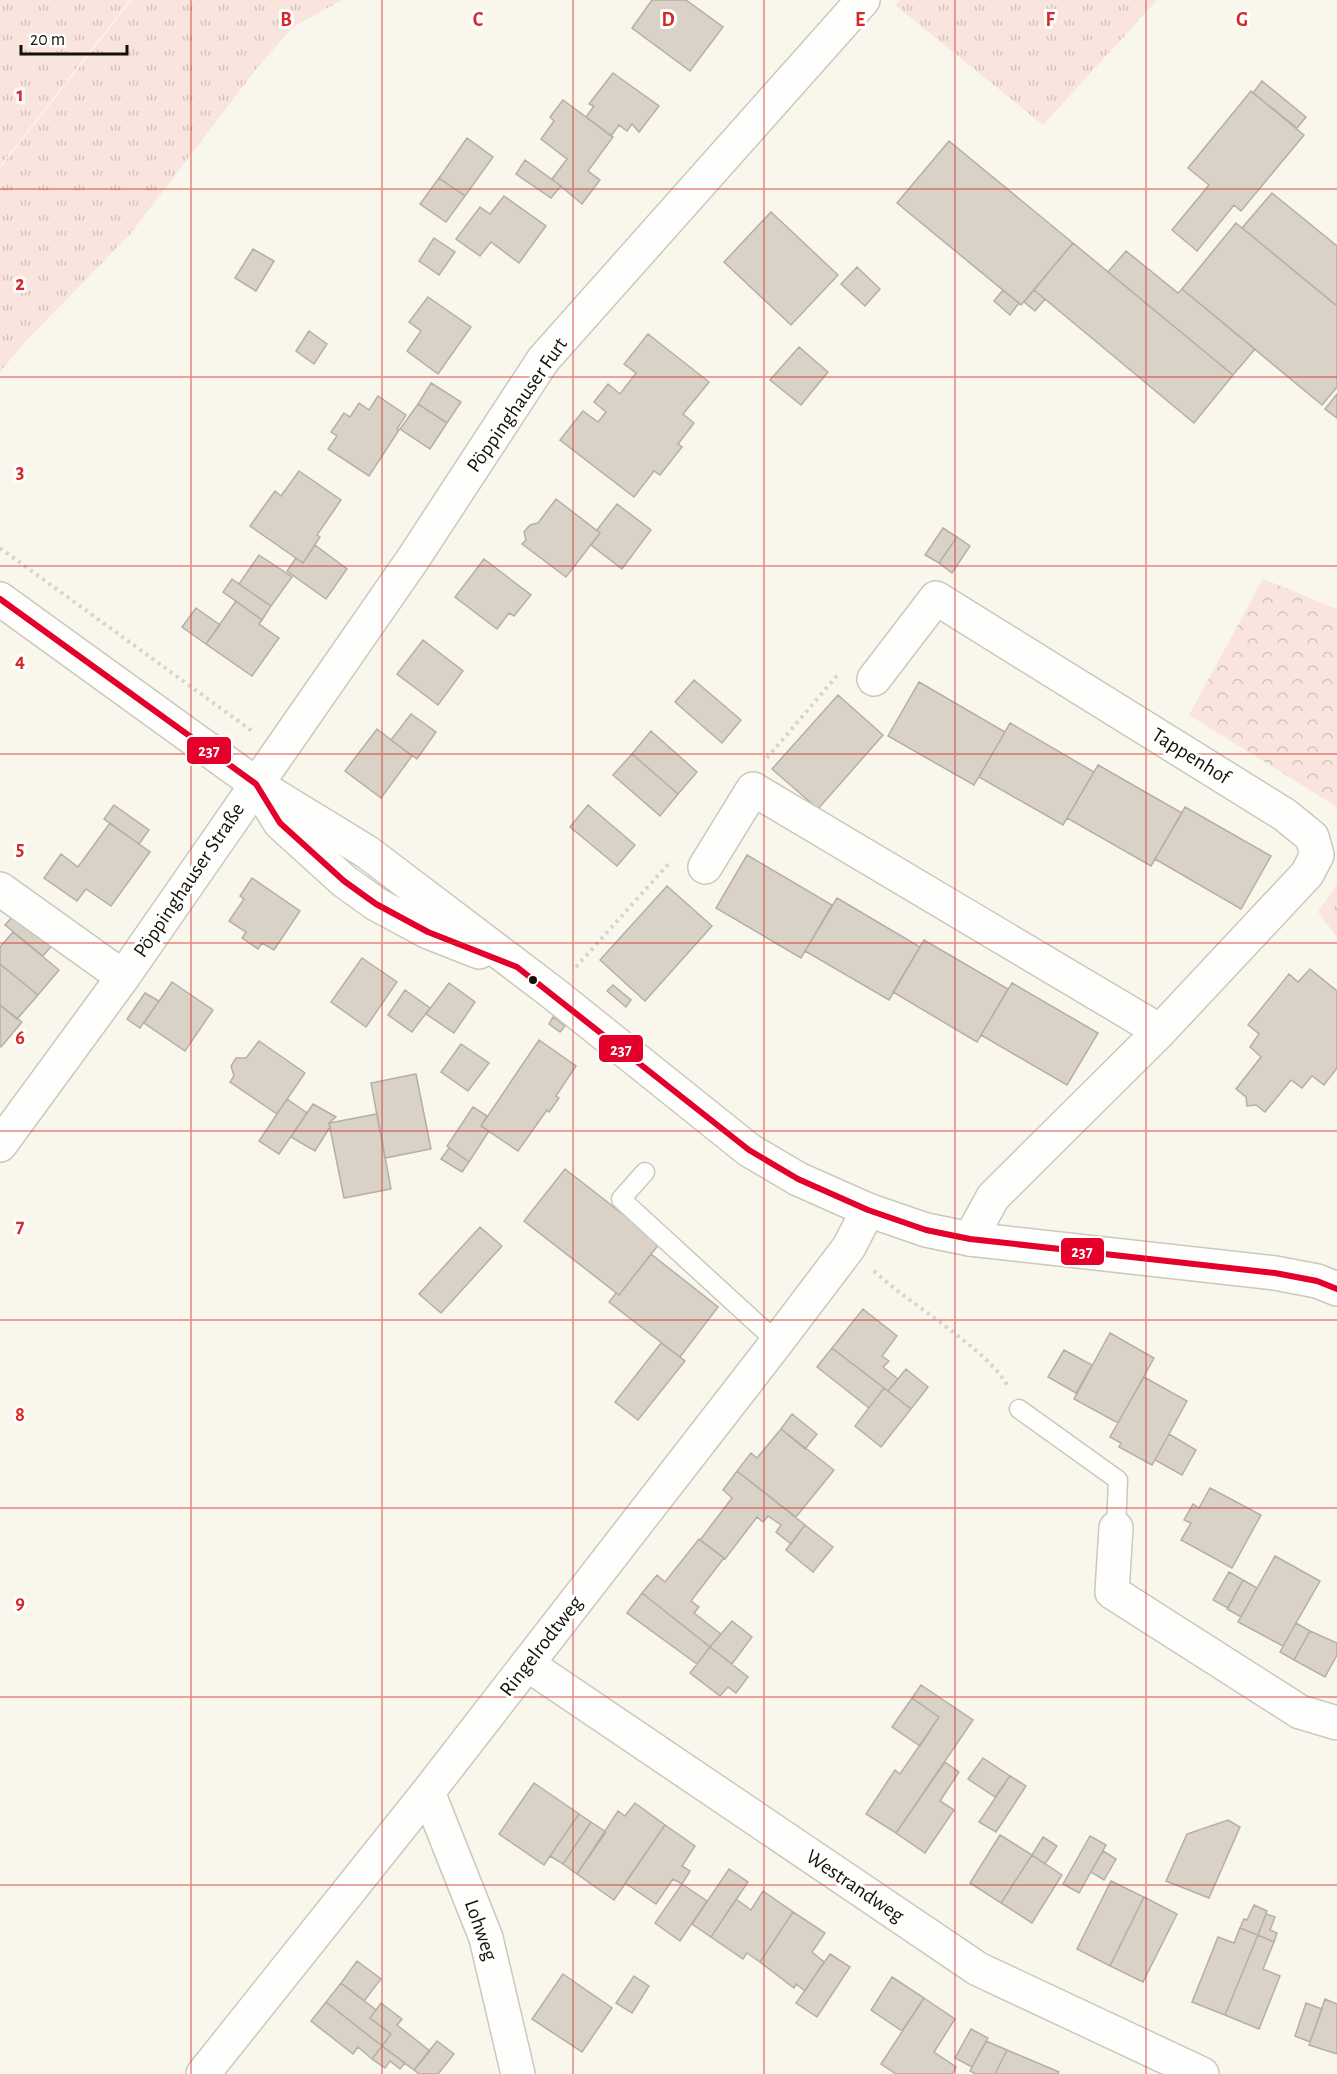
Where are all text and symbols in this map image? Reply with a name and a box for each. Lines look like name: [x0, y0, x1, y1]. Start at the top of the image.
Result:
text: B: [280, 10, 292, 30]
text: C: [473, 10, 484, 30]
text: D: [661, 10, 675, 30]
text: E: [855, 10, 865, 30]
text: F: [1045, 10, 1055, 30]
text: G: [1236, 10, 1248, 30]
scale bar: [21, 18, 128, 56]
text: 20 m: [30, 31, 65, 49]
text: 1: [16, 85, 24, 105]
text: 2: [15, 274, 25, 294]
street label: Pöppinghauser Furt: [463, 334, 571, 476]
text: 3: [16, 462, 24, 482]
text: 4: [15, 651, 25, 671]
street label: Tappenhof: [1148, 724, 1235, 789]
line badge: 237: [186, 736, 232, 765]
text: 237: [198, 743, 220, 759]
street label: Pöppinghauser Straße: [130, 799, 248, 961]
text: 5: [16, 839, 24, 859]
unlabelled marker: [527, 974, 539, 986]
text: 6: [15, 1028, 25, 1048]
line badge: 237: [598, 1034, 644, 1063]
text: 237: [610, 1042, 632, 1058]
text: 7: [16, 1216, 25, 1236]
line badge: 237: [1060, 1237, 1105, 1266]
text: 237: [1071, 1244, 1093, 1260]
text: 8: [15, 1405, 25, 1425]
street label: Ringelrodtweg: [496, 1591, 587, 1700]
text: 9: [15, 1593, 25, 1613]
street label: Westrandweg: [802, 1846, 908, 1927]
street label: Lohweg: [461, 1897, 501, 1964]

